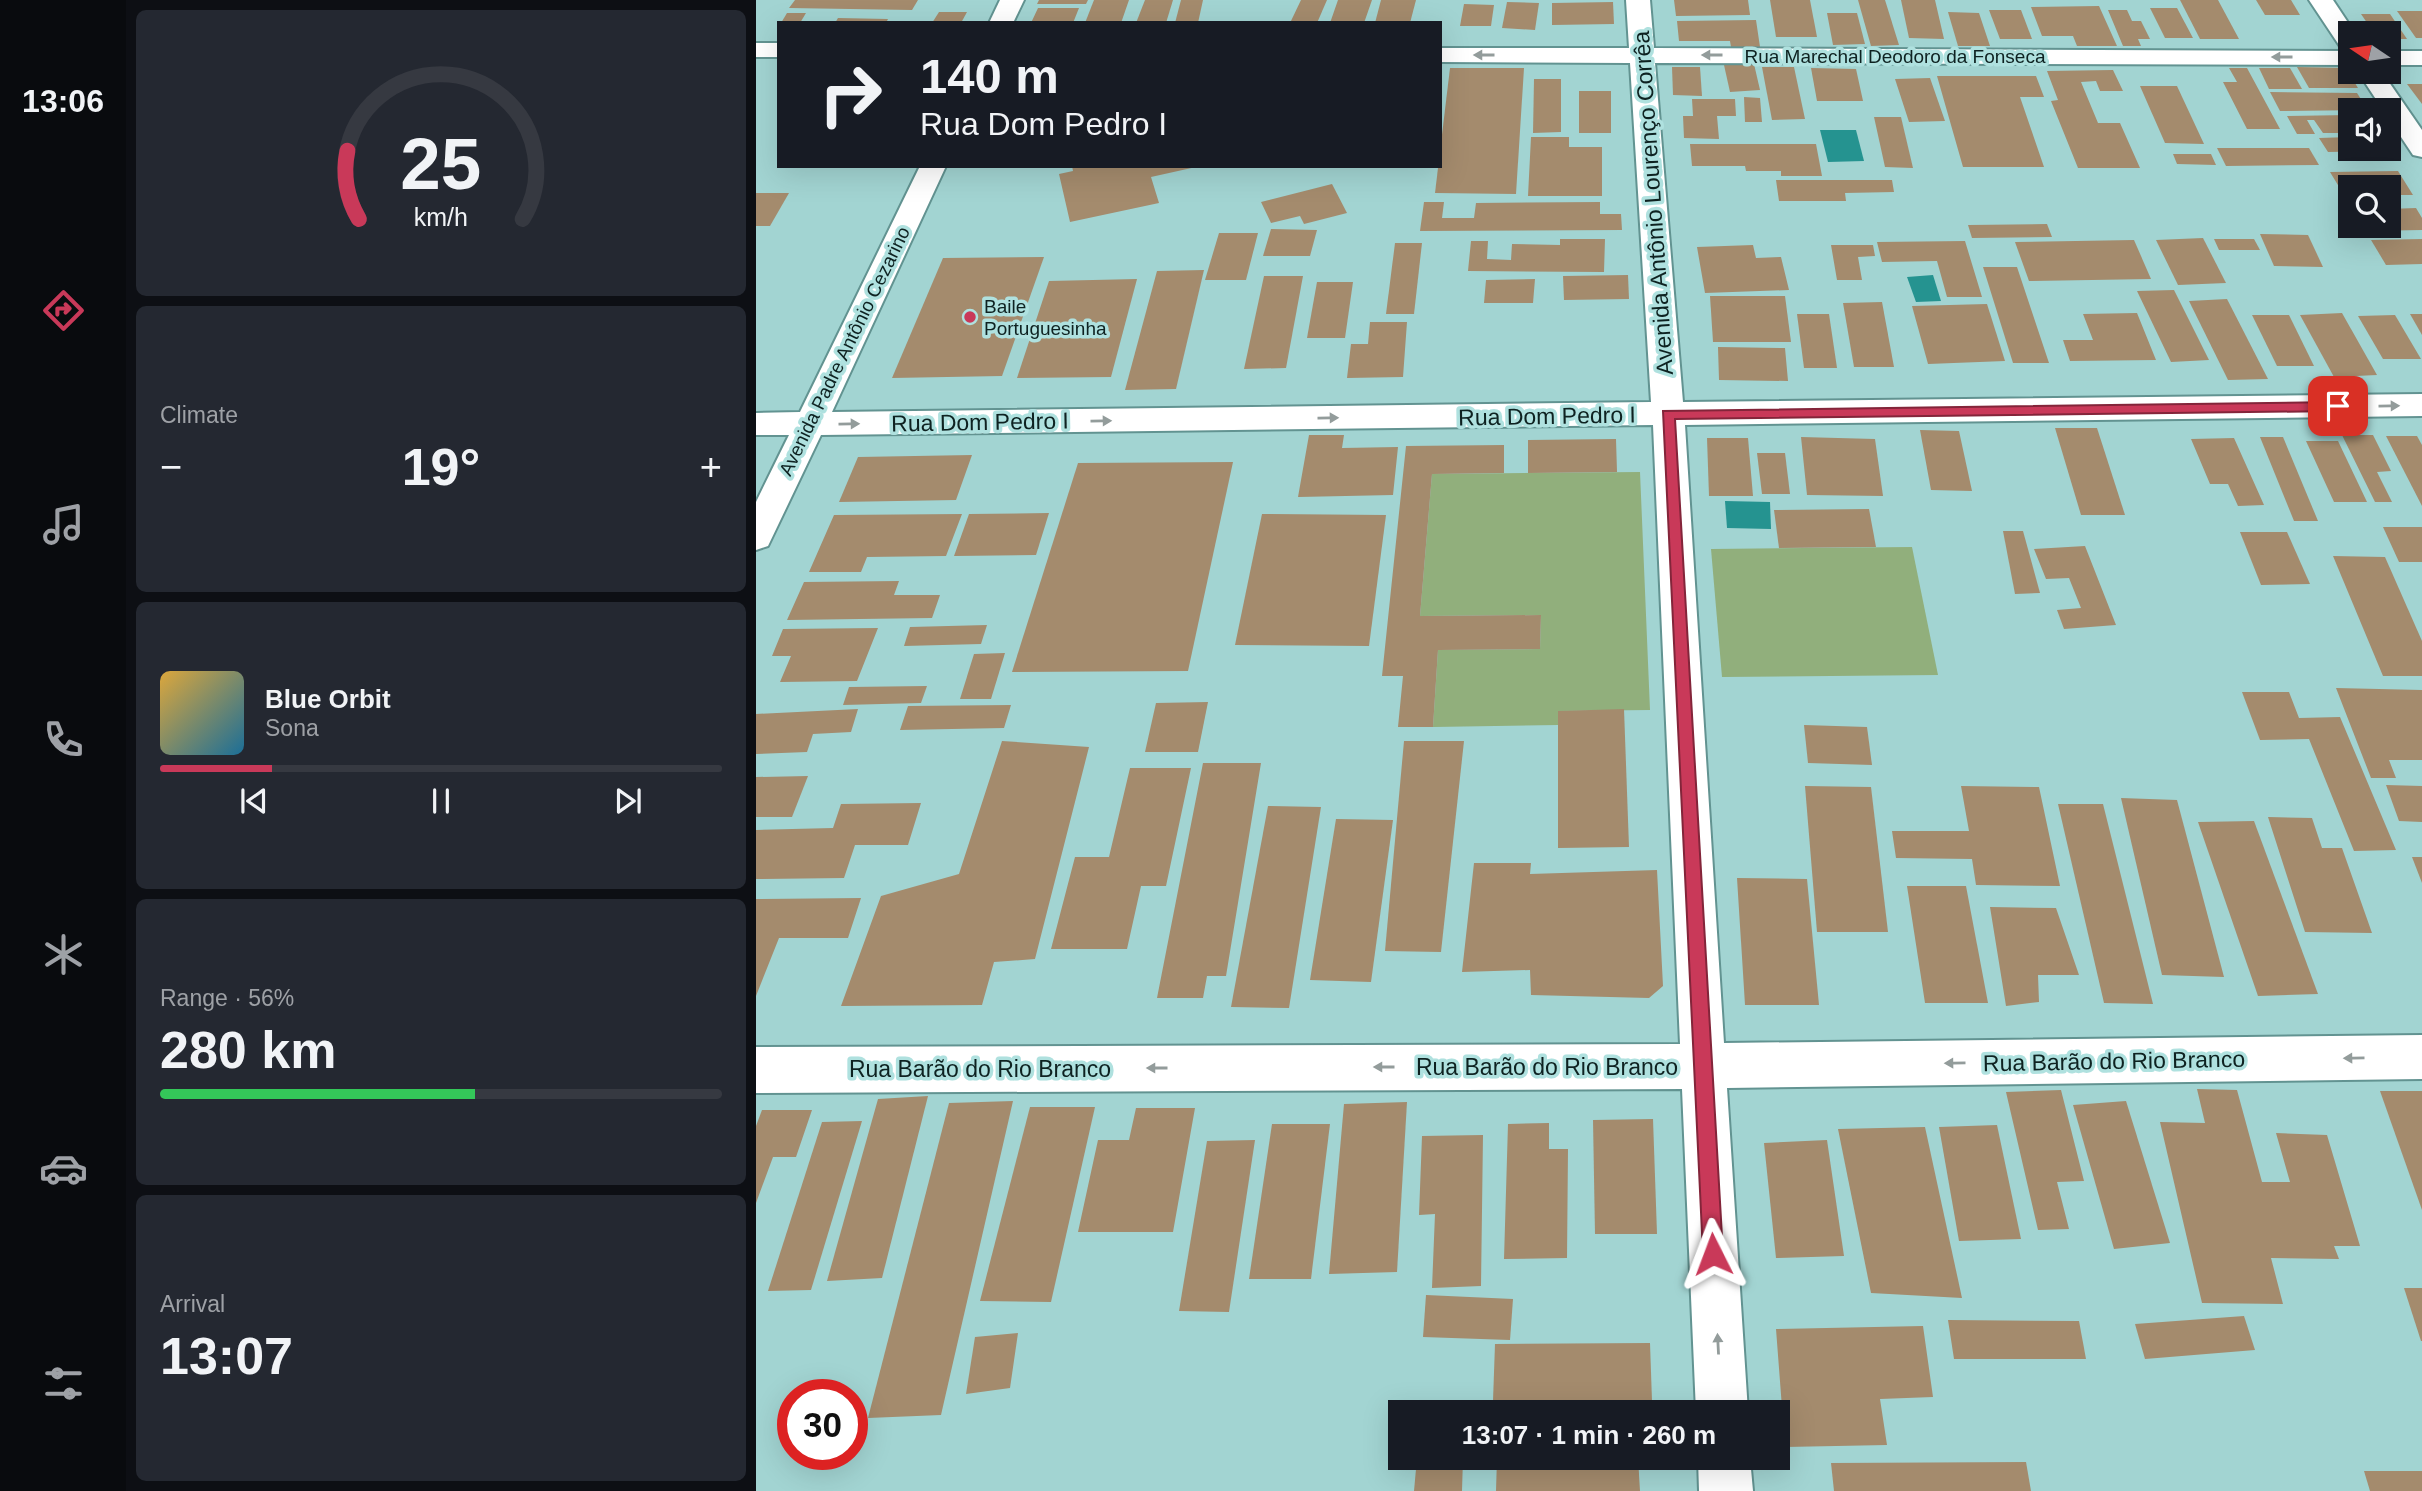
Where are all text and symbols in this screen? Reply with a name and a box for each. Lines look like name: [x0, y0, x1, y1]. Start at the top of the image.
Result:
north arrow: [2338, 21, 2401, 84]
map controls: [2338, 21, 2401, 238]
street label: Avenida Antônio Lourenço Corrêa: [1628, 30, 1678, 376]
street label: Rua Marechal Deodoro da Fonseca: [1744, 46, 2046, 67]
icon: right: [805, 49, 896, 140]
text: 140 m: [920, 49, 1059, 103]
one-way arrow: [1473, 49, 1495, 61]
one-way arrow: [1700, 49, 1722, 61]
one-way arrow: [2271, 51, 2293, 63]
text: 13:06: [22, 83, 104, 119]
button: sound: [2338, 98, 2401, 161]
text: Rua Dom Pedro I: [920, 106, 1167, 142]
text: 25: [401, 123, 481, 204]
button: search: [2338, 175, 2401, 238]
text: km/h: [414, 203, 468, 231]
street label: Avenida Padre Antônio Cezarino: [775, 223, 914, 479]
icon: directions: [39, 286, 88, 335]
place label: Baile Portuguesinha: [984, 296, 1107, 339]
marker: Baile Portuguesinha: [962, 309, 978, 325]
pin: [2308, 376, 2368, 436]
icon: arrive: [2319, 387, 2357, 425]
one-way arrow: [2378, 400, 2400, 411]
street label: Rua Dom Pedro I: [1458, 401, 1636, 431]
text: Climate: [160, 402, 238, 428]
street label: Rua Dom Pedro I: [891, 407, 1069, 437]
one-way arrow: [1317, 412, 1339, 424]
one-way arrow: [1090, 415, 1112, 427]
one-way arrow: [838, 418, 860, 429]
text: 19°: [402, 438, 480, 496]
text: −: [160, 446, 182, 488]
text: +: [700, 446, 722, 488]
icon: music: [39, 500, 88, 549]
text: Blue Orbit: [265, 684, 391, 714]
icon: phone: [39, 715, 88, 764]
text: Sona: [265, 715, 319, 741]
icon: previous: [235, 782, 273, 820]
icon: pause: [422, 782, 460, 820]
icon: next: [609, 782, 647, 820]
icon: climate: [39, 930, 88, 979]
text: Range · 56%: [160, 985, 294, 1011]
text: 280 km: [160, 1021, 336, 1079]
street label: Rua Barão do Rio Branco: [1983, 1046, 2245, 1076]
one-way arrow: [2343, 1052, 2365, 1063]
street label: Rua Barão do Rio Branco: [1416, 1054, 1678, 1080]
street label: Rua Barão do Rio Branco: [849, 1056, 1111, 1082]
one-way arrow: [1944, 1057, 1966, 1068]
one-way arrow: [1373, 1061, 1395, 1073]
one-way arrow: [1146, 1062, 1168, 1074]
icon: car: [39, 1144, 88, 1193]
position arrow: [1676, 1217, 1750, 1291]
text: Arrival: [160, 1291, 225, 1317]
text: 13:07: [160, 1327, 293, 1385]
one-way arrow: [1712, 1333, 1723, 1355]
icon: filters: [39, 1359, 88, 1408]
speed limit sign: 30: [777, 1379, 868, 1470]
text: 13:07 · 1 min · 260 m: [1462, 1420, 1716, 1450]

